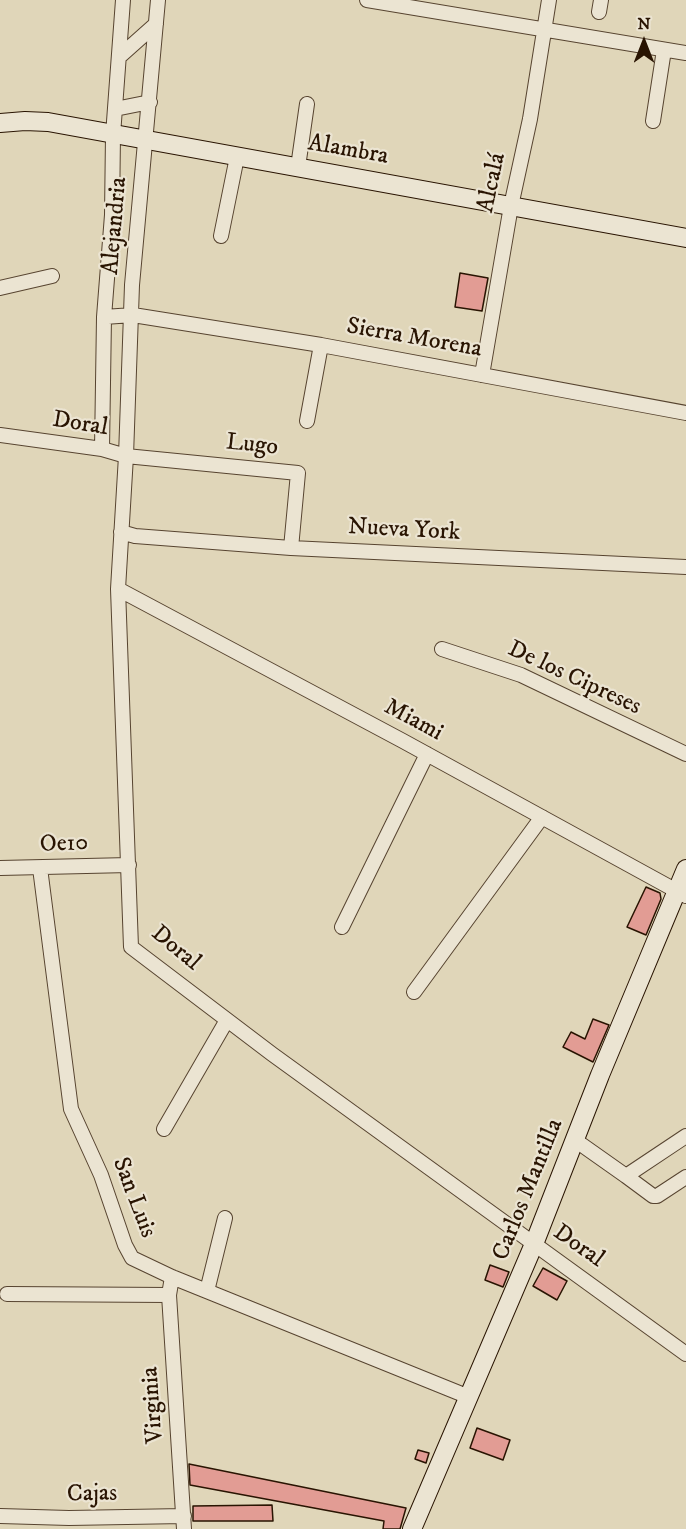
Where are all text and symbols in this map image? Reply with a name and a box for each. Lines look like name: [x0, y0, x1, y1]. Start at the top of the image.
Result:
north arrow: [614, 12, 674, 72]
text: N: [637, 14, 651, 34]
street label: Alambra: [306, 130, 390, 172]
street label: Alcalá: [473, 150, 513, 216]
street label: Alejandria: [97, 176, 135, 276]
street label: Sierra Morena: [344, 313, 484, 365]
street label: Doral: [50, 406, 110, 444]
street label: Lugo: [225, 429, 279, 463]
street label: Nueva York: [347, 514, 461, 548]
street label: De los Cipreses: [503, 636, 645, 722]
street label: Miami: [379, 694, 447, 748]
street label: Oe10: [39, 830, 89, 860]
street label: Doral: [144, 920, 206, 978]
street label: Carlos Mantilla: [488, 1115, 570, 1265]
street label: San Luis: [105, 1154, 161, 1242]
street label: Doral: [547, 1219, 609, 1275]
street label: Virginia: [137, 1366, 171, 1444]
street label: Cajas: [67, 1480, 117, 1510]

